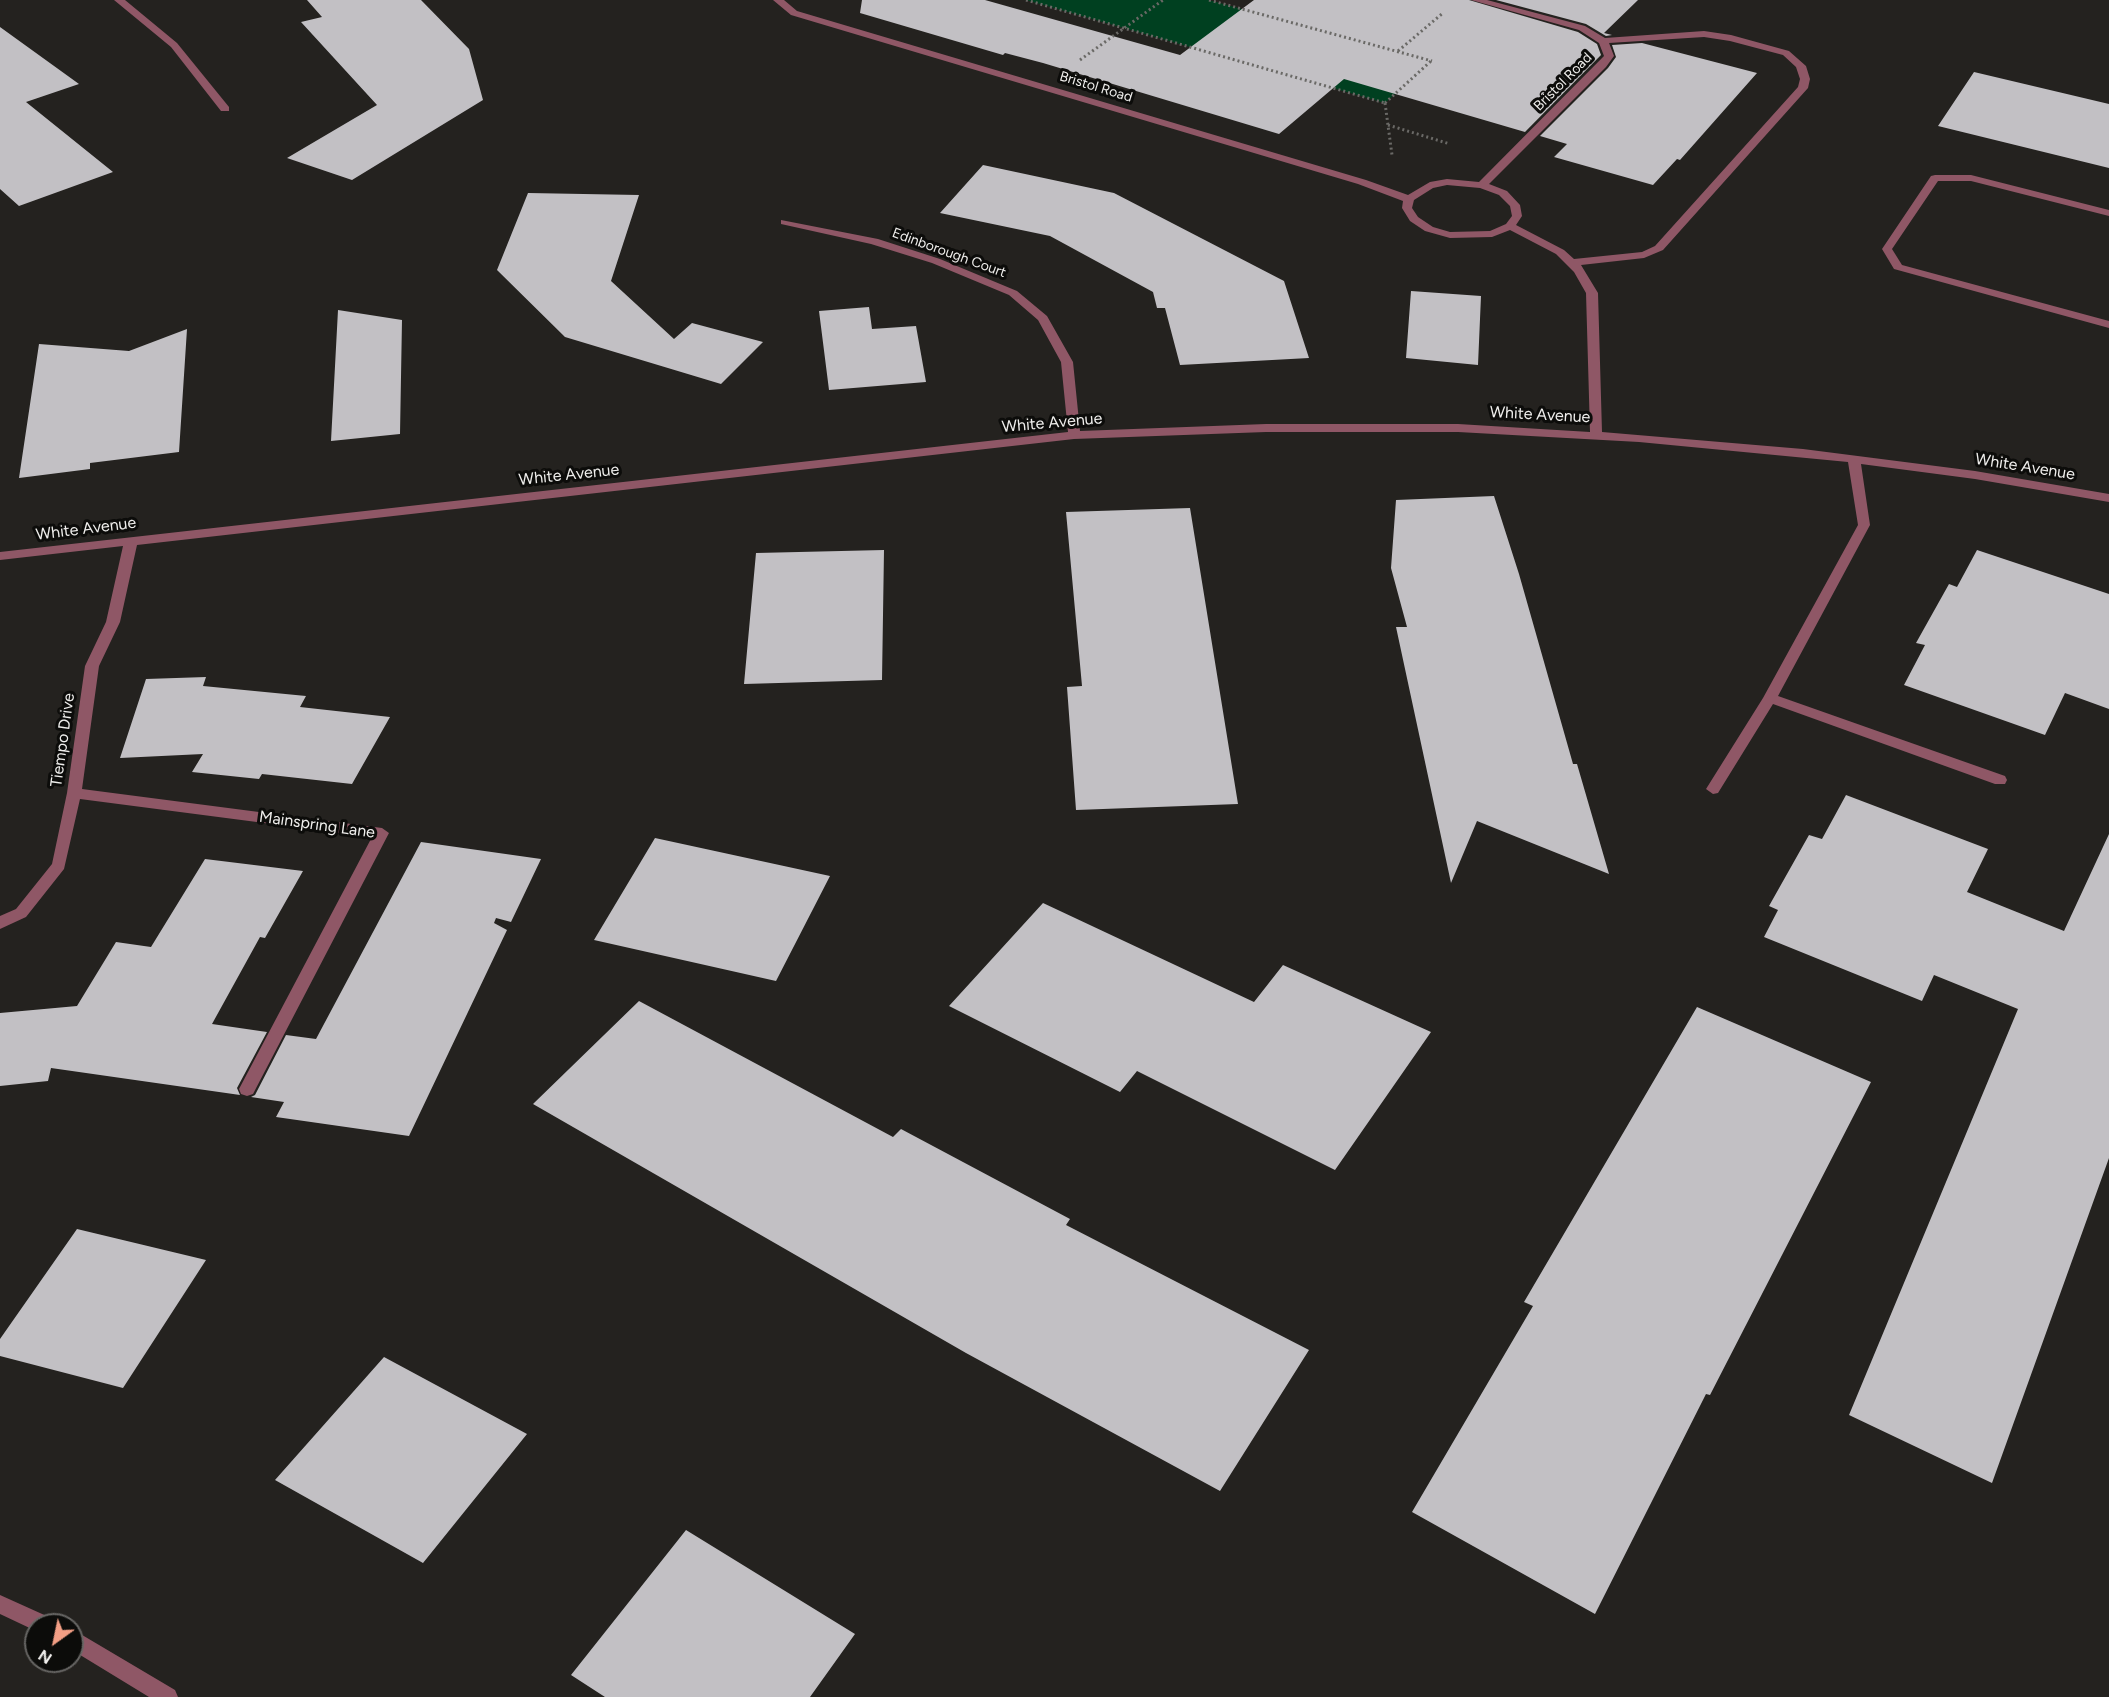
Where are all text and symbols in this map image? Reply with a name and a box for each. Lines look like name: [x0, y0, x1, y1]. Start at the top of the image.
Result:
street label: Bristol Road: [1530, 49, 1596, 115]
street label: Bristol Road: [1058, 68, 1134, 106]
street label: Edinborough Court: [890, 225, 1008, 281]
street label: White Avenue: [1489, 403, 1591, 427]
street label: White Avenue: [1001, 409, 1103, 437]
street label: White Avenue: [1974, 450, 2076, 484]
street label: White Avenue: [518, 460, 620, 490]
street label: White Avenue: [35, 513, 137, 545]
street label: Tiempo Drive: [47, 692, 79, 788]
street label: Mainspring Lane: [258, 807, 376, 843]
north arrow: [24, 1613, 84, 1673]
text: N: [35, 1646, 55, 1668]

